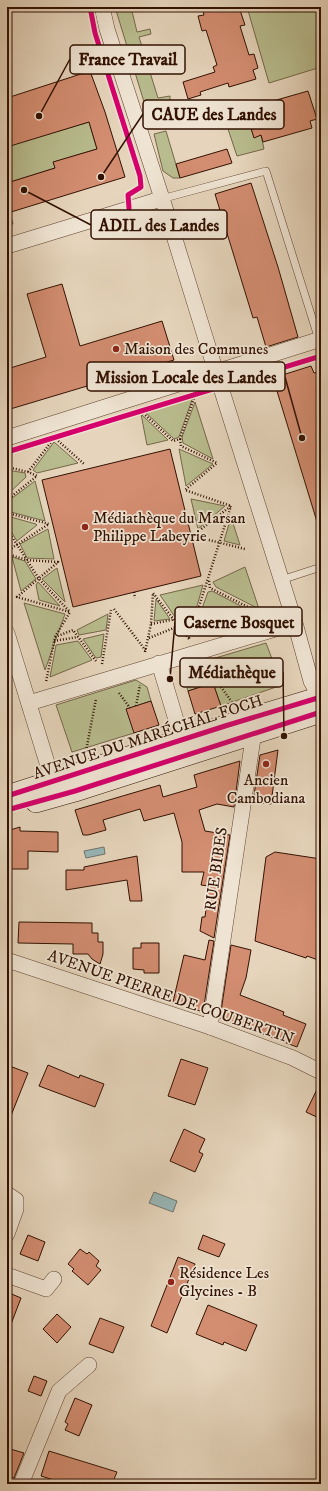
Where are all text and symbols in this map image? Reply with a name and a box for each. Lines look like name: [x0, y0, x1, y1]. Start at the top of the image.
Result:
callout: France Travail: [70, 45, 185, 74]
text: France Travail: [79, 49, 178, 71]
callout: CAUE des Landes: [143, 100, 284, 129]
text: CAUE des Landes: [152, 104, 277, 126]
callout: ADIL des Landes: [91, 210, 227, 239]
text: ADIL des Landes: [98, 215, 220, 237]
place label: Maison des Communes: [124, 339, 268, 359]
marker: Maison des Communes: [111, 344, 121, 354]
callout: Mission Locale des Landes: [87, 362, 285, 391]
text: Mission Locale des Landes: [95, 367, 277, 389]
place label: Médiathèque du Marsan Philippe Labeyrie: [93, 508, 246, 546]
marker: Médiathèque du Marsan Philippe Labeyrie: [80, 522, 90, 532]
callout: Caserne Bosquet: [175, 607, 302, 636]
text: Caserne Bosquet: [184, 612, 295, 634]
callout: Médiathèque: [180, 658, 283, 687]
text: Médiathèque: [188, 662, 276, 684]
street label: AVENUE DU MARÉCHAL FOCH: [31, 690, 265, 784]
marker: Ancien Cambodiana: [261, 759, 271, 769]
place label: Ancien Cambodiana: [227, 770, 306, 808]
street label: RUE BIBES: [200, 826, 232, 912]
street label: AVENUE PIERRE DE COUBERTIN: [45, 945, 297, 1049]
place label: Résidence Les Glycines - B: [179, 1263, 269, 1301]
marker: Résidence Les Glycines - B: [166, 1277, 176, 1287]

